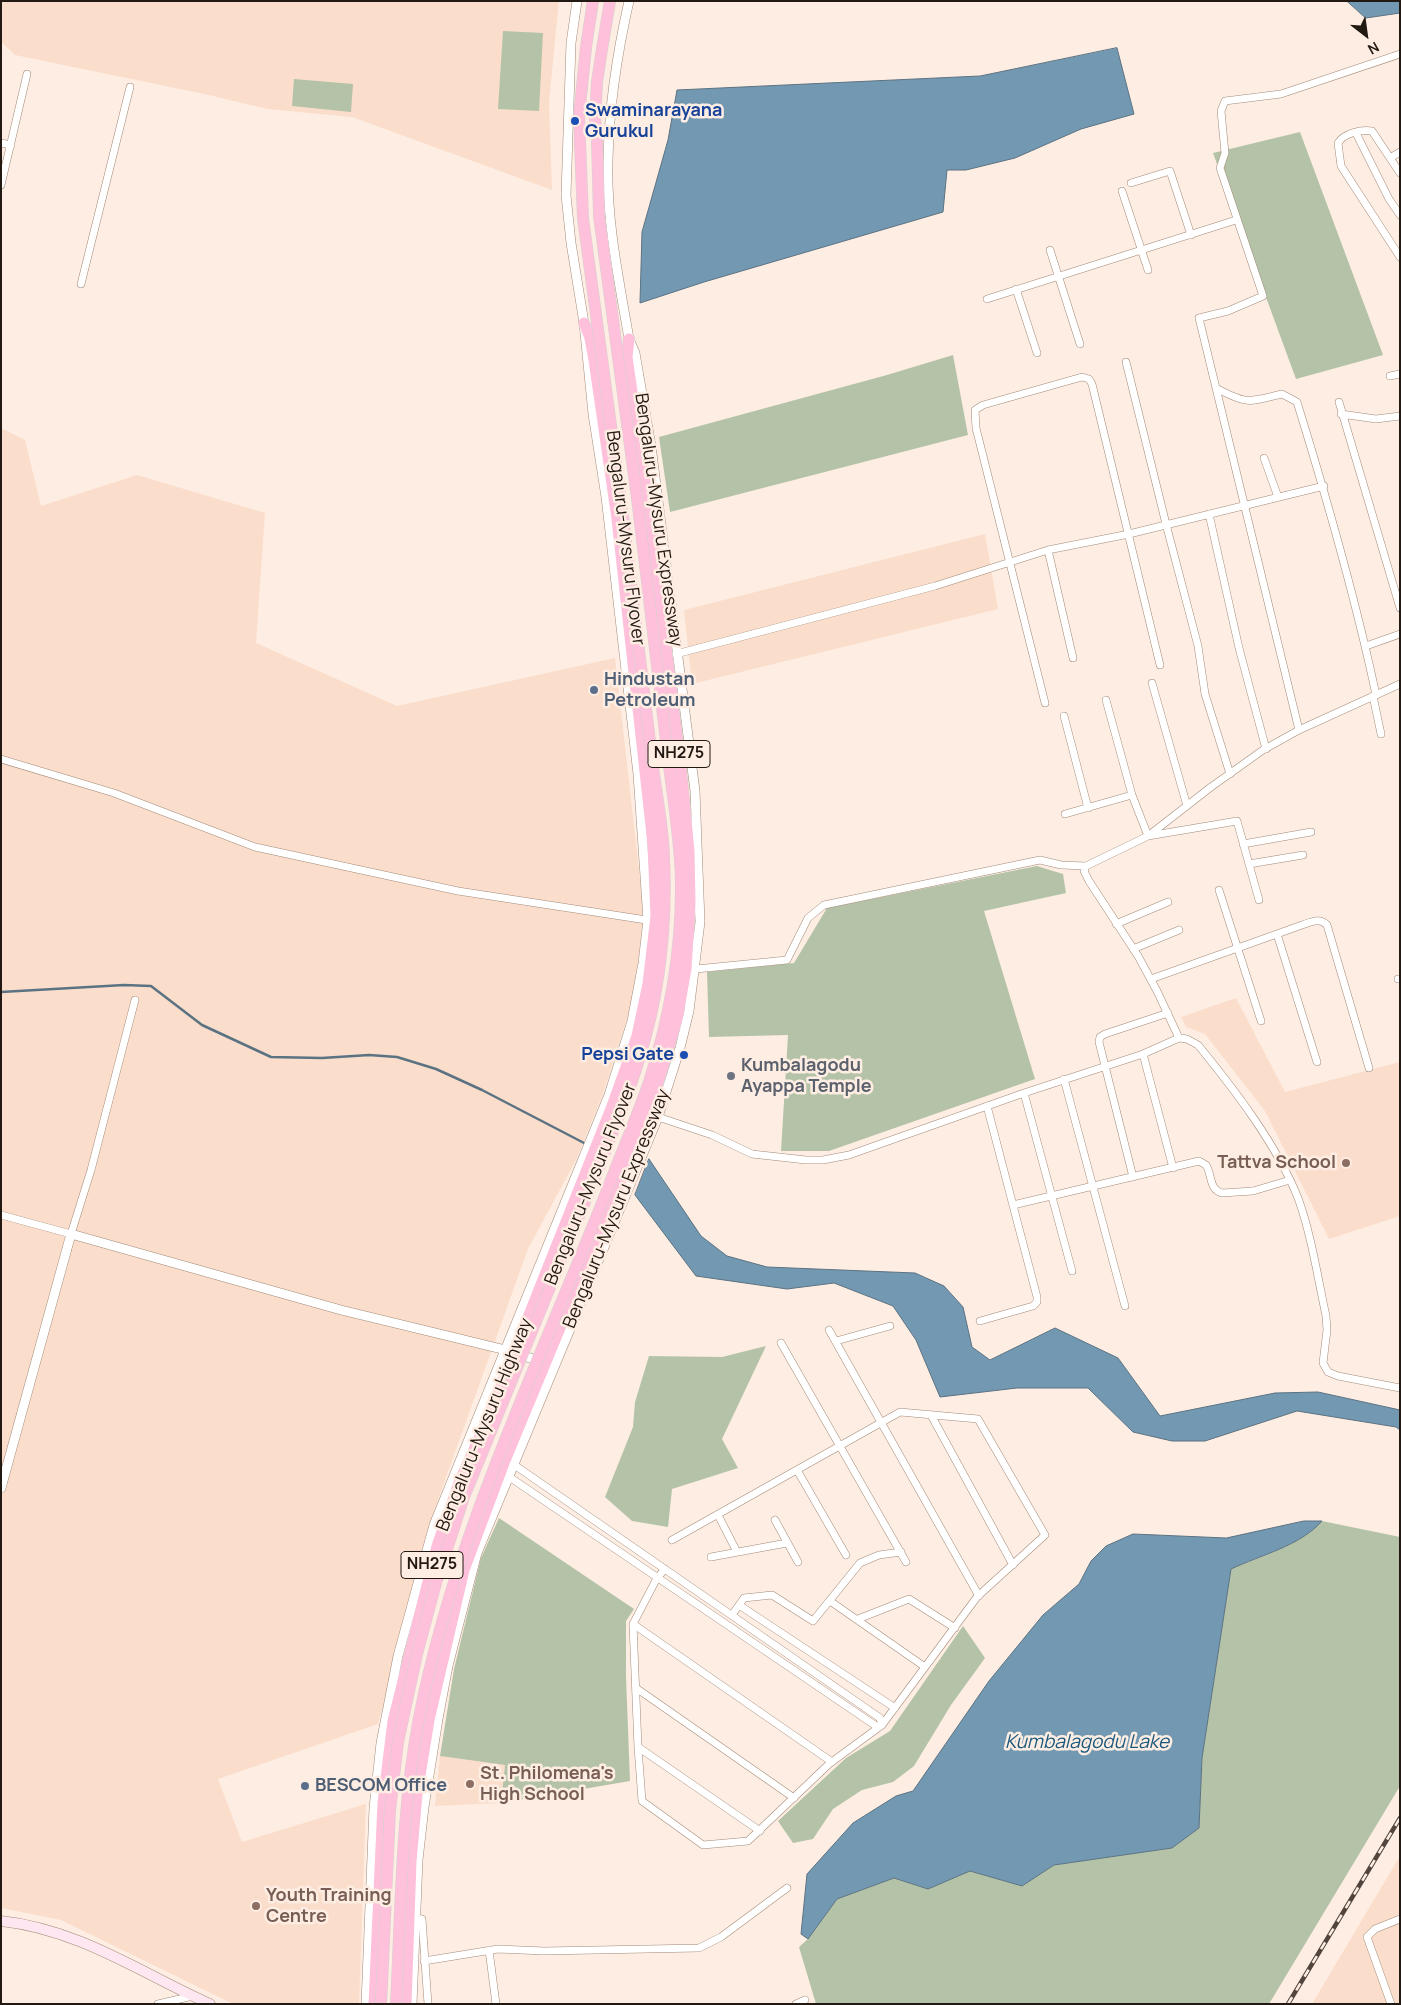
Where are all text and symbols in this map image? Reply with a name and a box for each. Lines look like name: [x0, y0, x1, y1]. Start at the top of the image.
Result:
north arrow: [1341, 10, 1391, 60]
text: N: [1365, 38, 1383, 59]
place label: Swaminarayana Gurukul: [585, 100, 722, 142]
marker: Swaminarayana Gurukul: [569, 115, 581, 127]
street label: Bengaluru-Mysuru Expressway: [630, 392, 686, 648]
street label: Bengaluru-Mysuru Flyover: [601, 429, 649, 647]
place label: Hindustan Petroleum: [604, 669, 695, 712]
marker: Hindustan Petroleum: [588, 684, 600, 696]
road number: NH275: [648, 741, 710, 768]
place label: Pepsi Gate: [581, 1044, 674, 1066]
marker: Pepsi Gate: [678, 1049, 690, 1061]
place label: Kumbalagodu Ayappa Temple: [741, 1055, 872, 1098]
marker: Kumbalagodu Ayappa Temple: [725, 1070, 737, 1082]
street label: Bengaluru-Mysuru Flyover: [540, 1080, 642, 1288]
street label: Bengaluru-Mysuru Expressway: [559, 1086, 675, 1332]
place label: Tattva School: [1217, 1152, 1336, 1174]
marker: Tattva School: [1340, 1157, 1352, 1169]
street label: Bengaluru-Mysuru Highway: [432, 1315, 538, 1535]
road number: NH275: [401, 1552, 463, 1578]
water label: Kumbalagodu Lake: [1005, 1732, 1169, 1754]
place label: St. Philomena's High School: [480, 1763, 614, 1806]
place label: BESCOM Office: [315, 1775, 447, 1797]
marker: St. Philomena's High School: [464, 1778, 476, 1790]
marker: BESCOM Office: [299, 1780, 311, 1792]
place label: Youth Training Centre: [266, 1885, 392, 1928]
marker: Youth Training Centre: [250, 1900, 262, 1912]

